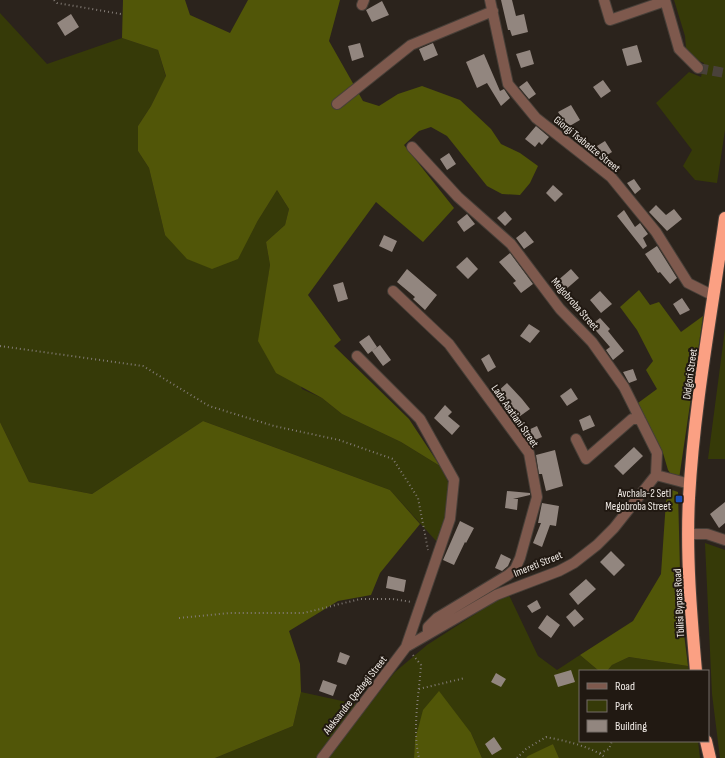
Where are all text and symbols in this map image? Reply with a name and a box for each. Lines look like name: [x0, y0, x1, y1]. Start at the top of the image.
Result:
street label: Giorgi Tsabadze Street: [551, 113, 623, 175]
street label: Megobroba Street: [549, 275, 602, 334]
street label: Didgori Street: [680, 347, 700, 400]
street label: Lado Asatiani Street: [489, 382, 542, 450]
place label: Avchala-2 Setl Megobroba Street: [605, 487, 672, 513]
marker: Avchala-2 Setl Megobroba Street: [674, 494, 684, 504]
street label: Imereti Street: [512, 548, 565, 580]
street label: Tbilisi Bypass Road: [671, 568, 687, 638]
street label: Aleksandre Qazbegi Street: [320, 653, 390, 738]
legend: [579, 670, 709, 742]
text: Road: [615, 679, 635, 694]
text: Park: [615, 699, 633, 714]
text: Building: [615, 719, 647, 734]

